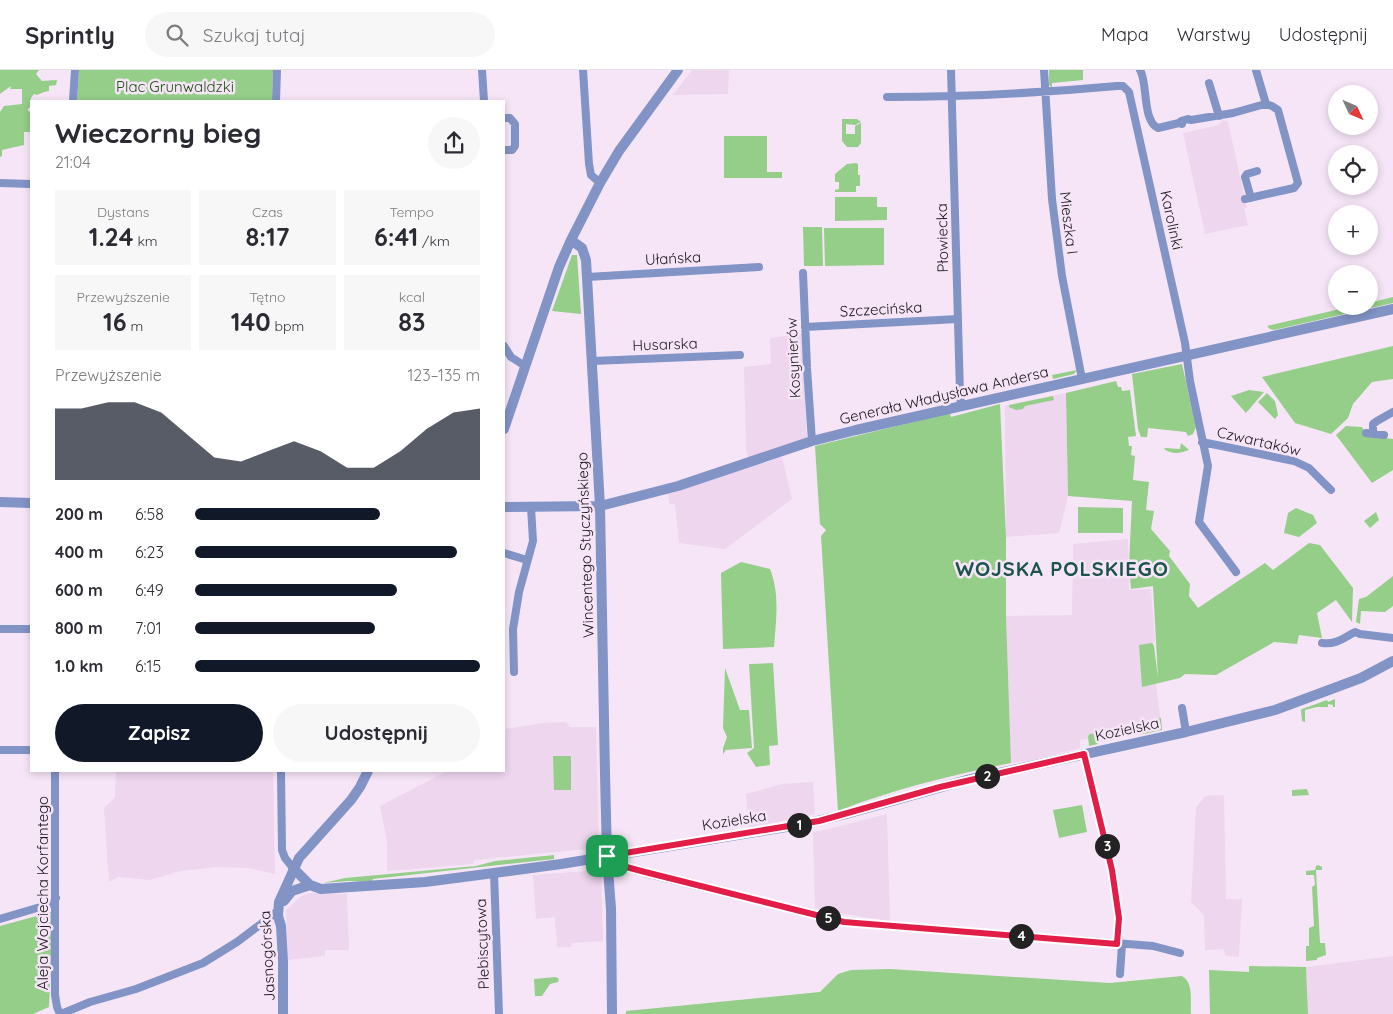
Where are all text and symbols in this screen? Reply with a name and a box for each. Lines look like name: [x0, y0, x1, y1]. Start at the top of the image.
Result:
search box: [145, 12, 495, 57]
text: Sprintly: [25, 20, 115, 50]
icon: search: [163, 21, 191, 49]
text: Szukaj tutaj: [203, 23, 306, 47]
text: Mapa: [1101, 23, 1149, 46]
text: Warstwy: [1177, 23, 1251, 46]
text: Udostępnij: [1279, 23, 1368, 46]
park label: Plac Grunwaldzki: [116, 77, 234, 96]
north arrow: [1328, 85, 1378, 135]
map controls: [1328, 85, 1378, 315]
text: Wieczorny bieg: [55, 115, 261, 150]
button: share: [428, 117, 480, 169]
button: locate: [1328, 145, 1378, 195]
text: 21:04: [55, 152, 91, 172]
street label: Karolinki: [1156, 189, 1188, 251]
street label: Mieszka I: [1056, 190, 1082, 256]
text: Dystans: [97, 203, 149, 221]
text: Czas: [252, 203, 283, 221]
text: Tempo: [390, 203, 434, 221]
street label: Płowiecka: [932, 203, 952, 273]
button: +: [1328, 205, 1378, 255]
text: 1.24: [89, 221, 134, 252]
text: 8:17: [246, 221, 289, 252]
text: 6:41: [374, 221, 418, 252]
text: km: [134, 232, 158, 250]
text: /km: [418, 232, 450, 250]
street label: Ułańska: [645, 247, 701, 269]
button: −: [1328, 265, 1378, 315]
text: Przewyższenie: [76, 288, 170, 306]
text: Tętno: [250, 288, 285, 306]
text: kcal: [399, 288, 425, 306]
street label: Szczecińska: [839, 297, 923, 321]
text: 16: [103, 306, 127, 337]
text: 140: [231, 306, 271, 337]
text: 83: [398, 306, 425, 337]
text: m: [127, 317, 143, 335]
text: bpm: [271, 317, 304, 335]
street label: Kosynierów: [781, 317, 805, 399]
street label: Husarska: [632, 333, 698, 355]
street label: Generała Władysława Andersa: [838, 362, 1050, 428]
text: Przewyższenie: [55, 365, 162, 385]
text: 123–135 m: [407, 365, 480, 385]
street label: Czwartaków: [1215, 422, 1303, 460]
street label: Wincentego Styczyńskiego: [572, 452, 598, 638]
text: 200 m: [55, 504, 103, 524]
text: 6:58: [135, 504, 164, 524]
text: 400 m: [55, 542, 103, 562]
text: 6:23: [135, 542, 164, 562]
district label: WOJSKA POLSKIEGO: [955, 556, 1169, 581]
text: 600 m: [55, 580, 103, 600]
text: 6:49: [135, 580, 164, 600]
text: 800 m: [55, 618, 103, 638]
text: 7:01: [135, 618, 162, 638]
text: 1.0 km: [55, 656, 103, 676]
text: 6:15: [135, 656, 161, 676]
button: Zapisz: [55, 704, 263, 762]
button: Udostępnij: [273, 704, 480, 762]
street label: Kozielska: [1093, 713, 1161, 745]
pin: 2: [974, 764, 1000, 788]
text: 2: [984, 767, 991, 785]
street label: Aleja Wojciecha Korfantego: [33, 796, 52, 990]
street label: Kozielska: [700, 806, 768, 834]
pin: 1: [786, 812, 812, 838]
text: 1: [797, 816, 802, 834]
pin: 3: [1094, 834, 1120, 858]
pin: [586, 835, 628, 877]
text: 3: [1104, 837, 1111, 855]
icon: arrive: [593, 842, 621, 870]
street label: Plebiscytowa: [471, 898, 493, 990]
pin: 5: [816, 906, 840, 930]
text: 5: [824, 909, 833, 927]
street label: Jasnogórska: [255, 910, 279, 1002]
pin: 4: [1008, 924, 1034, 948]
text: 4: [1017, 927, 1026, 945]

